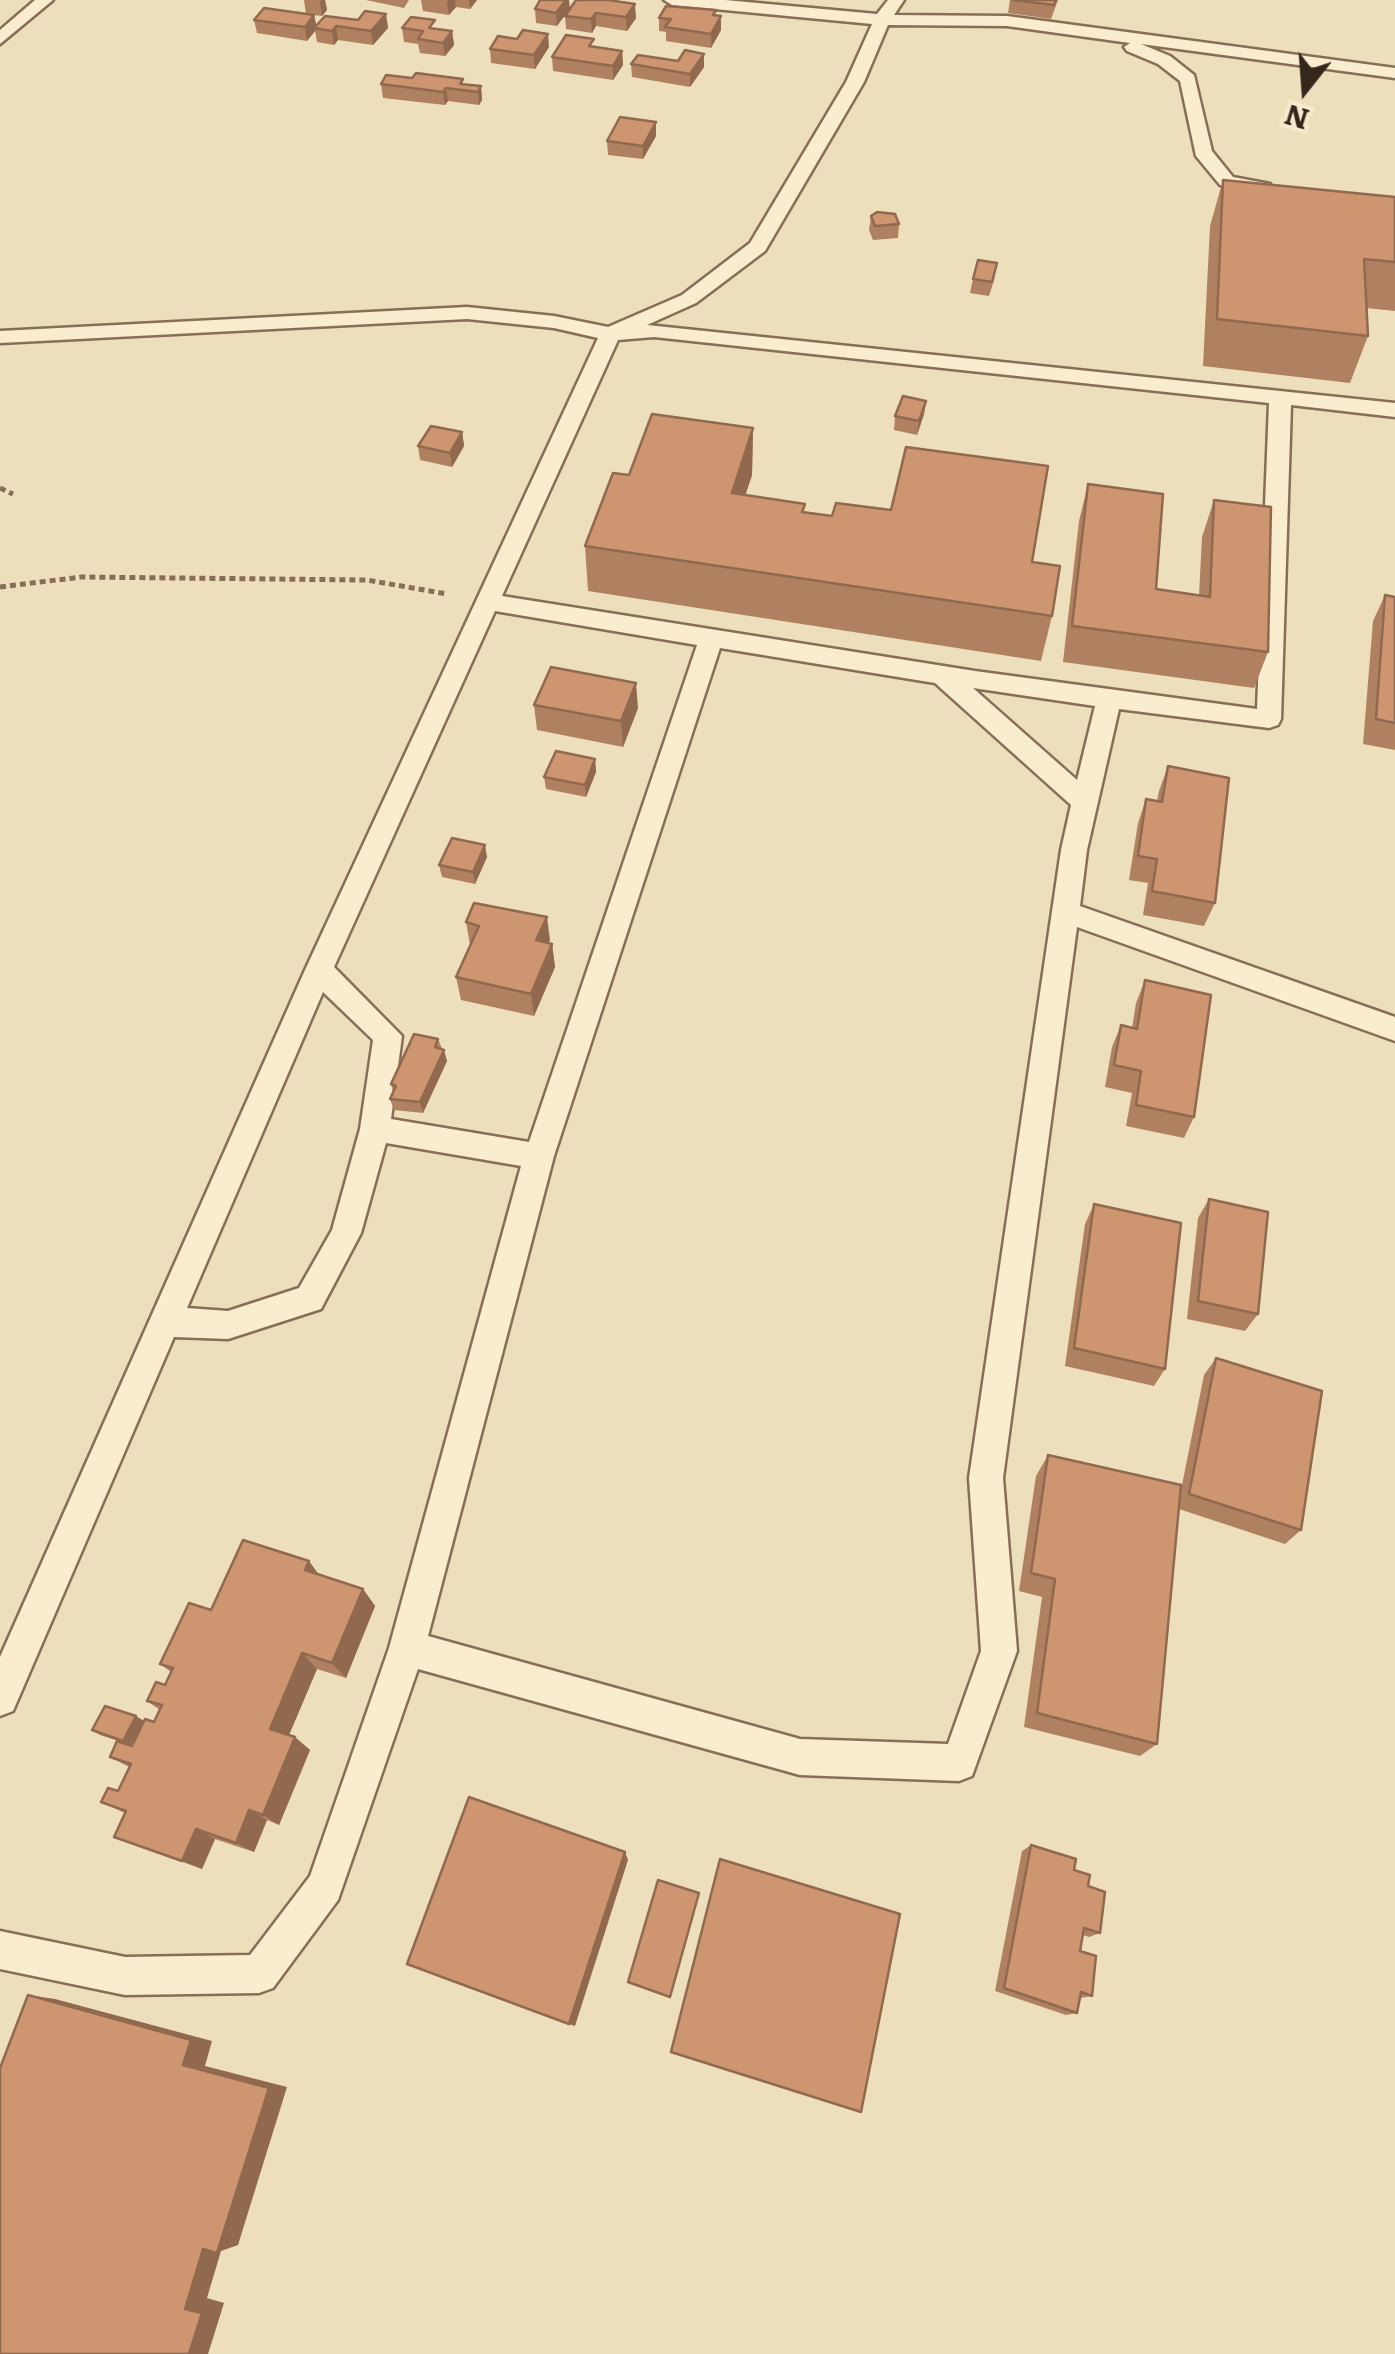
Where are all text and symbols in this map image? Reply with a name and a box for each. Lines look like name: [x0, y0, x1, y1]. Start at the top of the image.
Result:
north arrow: [1255, 40, 1355, 140]
text: N: [1279, 95, 1314, 142]

